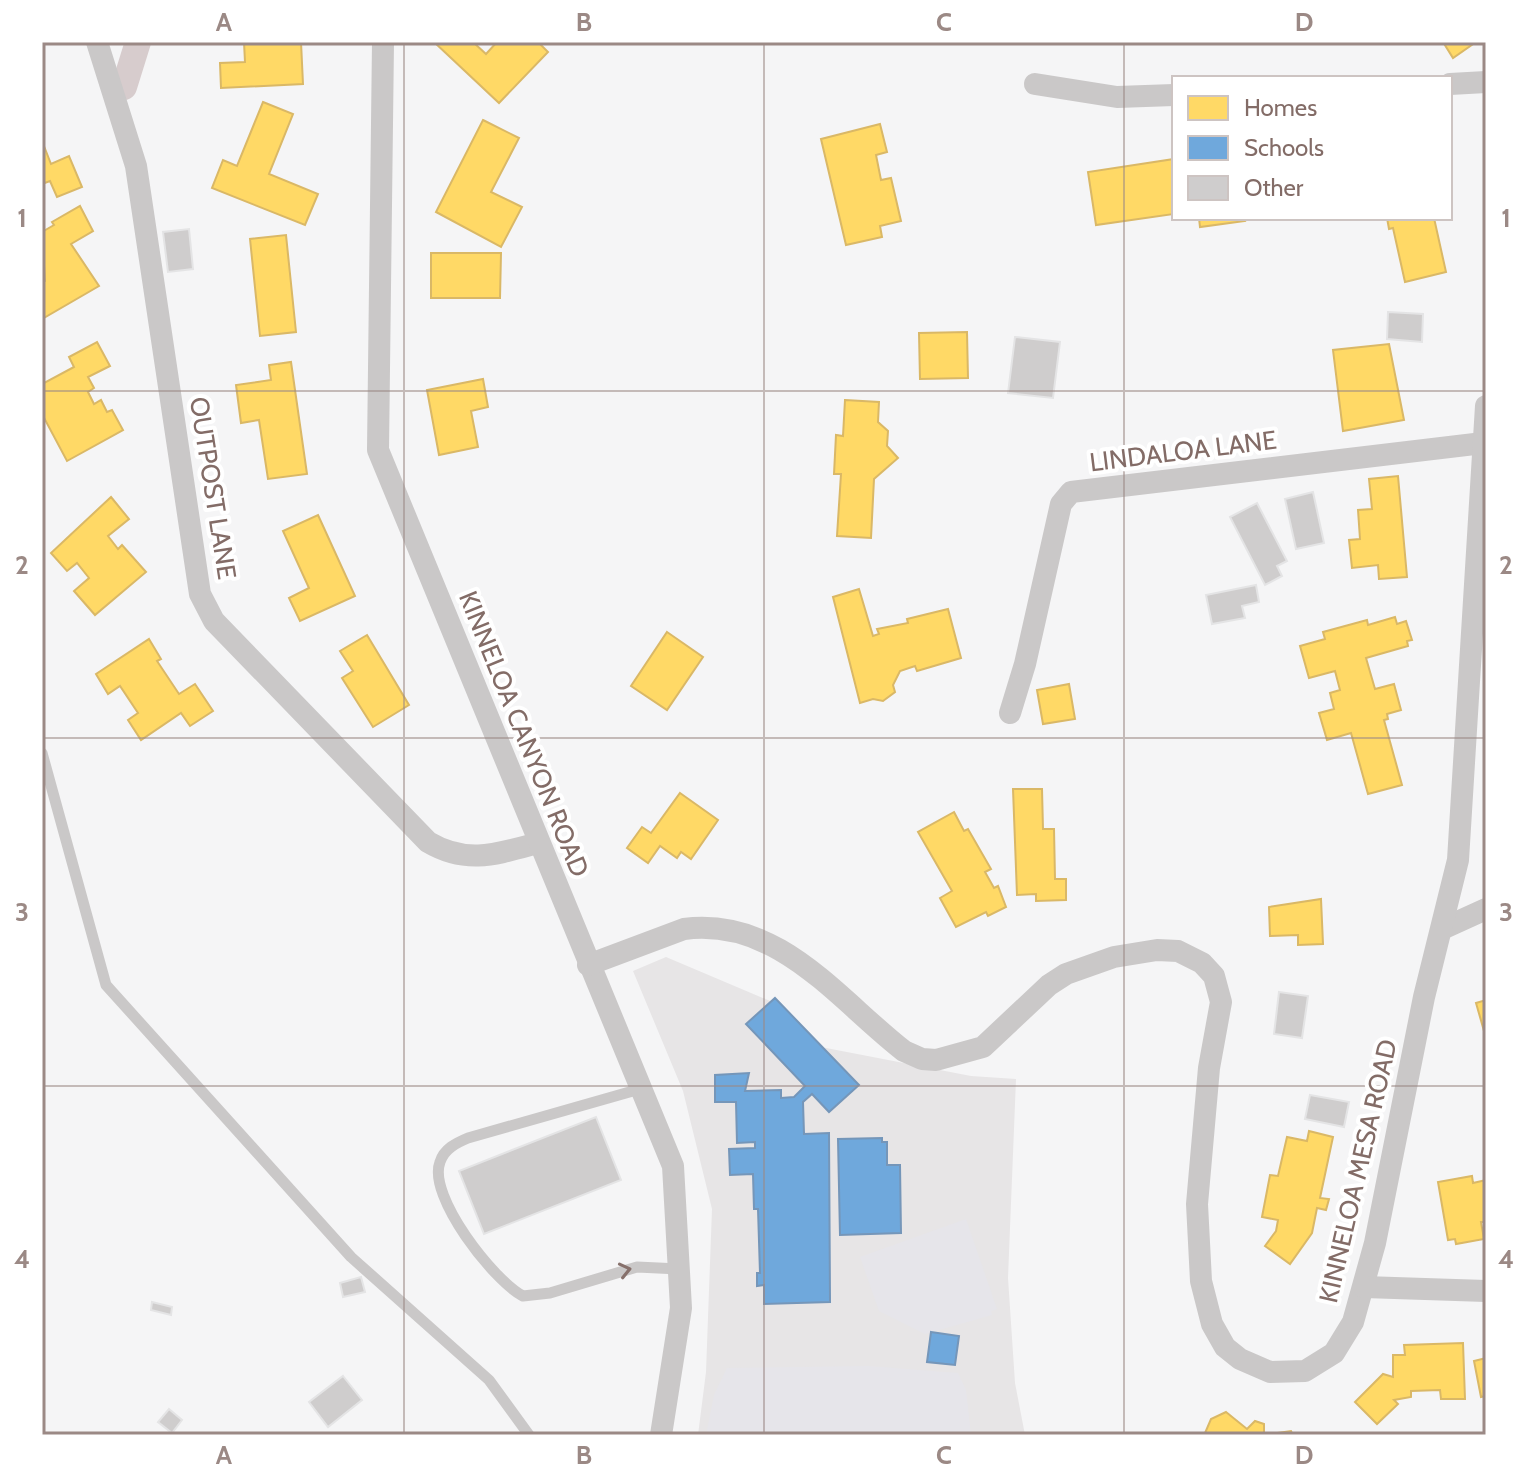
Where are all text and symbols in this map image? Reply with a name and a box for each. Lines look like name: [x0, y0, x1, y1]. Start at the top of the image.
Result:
text: A: [216, 6, 233, 38]
text: B: [576, 6, 592, 38]
text: C: [936, 6, 952, 38]
text: D: [1295, 6, 1313, 38]
legend: [1172, 76, 1452, 220]
text: Homes: [1244, 93, 1317, 122]
text: Schools: [1244, 133, 1324, 162]
text: Other: [1244, 173, 1304, 202]
text: 1: [17, 202, 27, 234]
text: 1: [1501, 202, 1511, 234]
street label: OUTPOST LANE: [183, 395, 243, 581]
street label: LINDALOA LANE: [1088, 424, 1278, 478]
text: 2: [15, 549, 29, 581]
text: 2: [1499, 549, 1513, 581]
street label: KINNELOA CANYON ROAD: [452, 586, 596, 882]
text: 3: [15, 896, 29, 928]
text: 3: [1499, 896, 1513, 928]
street label: KINNELOA MESA ROAD: [1312, 1036, 1404, 1306]
text: 4: [14, 1243, 30, 1275]
text: 4: [1498, 1243, 1514, 1275]
one-way arrow: [617, 1262, 631, 1279]
text: A: [216, 1439, 233, 1471]
text: B: [576, 1439, 592, 1471]
text: C: [936, 1439, 952, 1471]
text: D: [1295, 1439, 1313, 1471]

